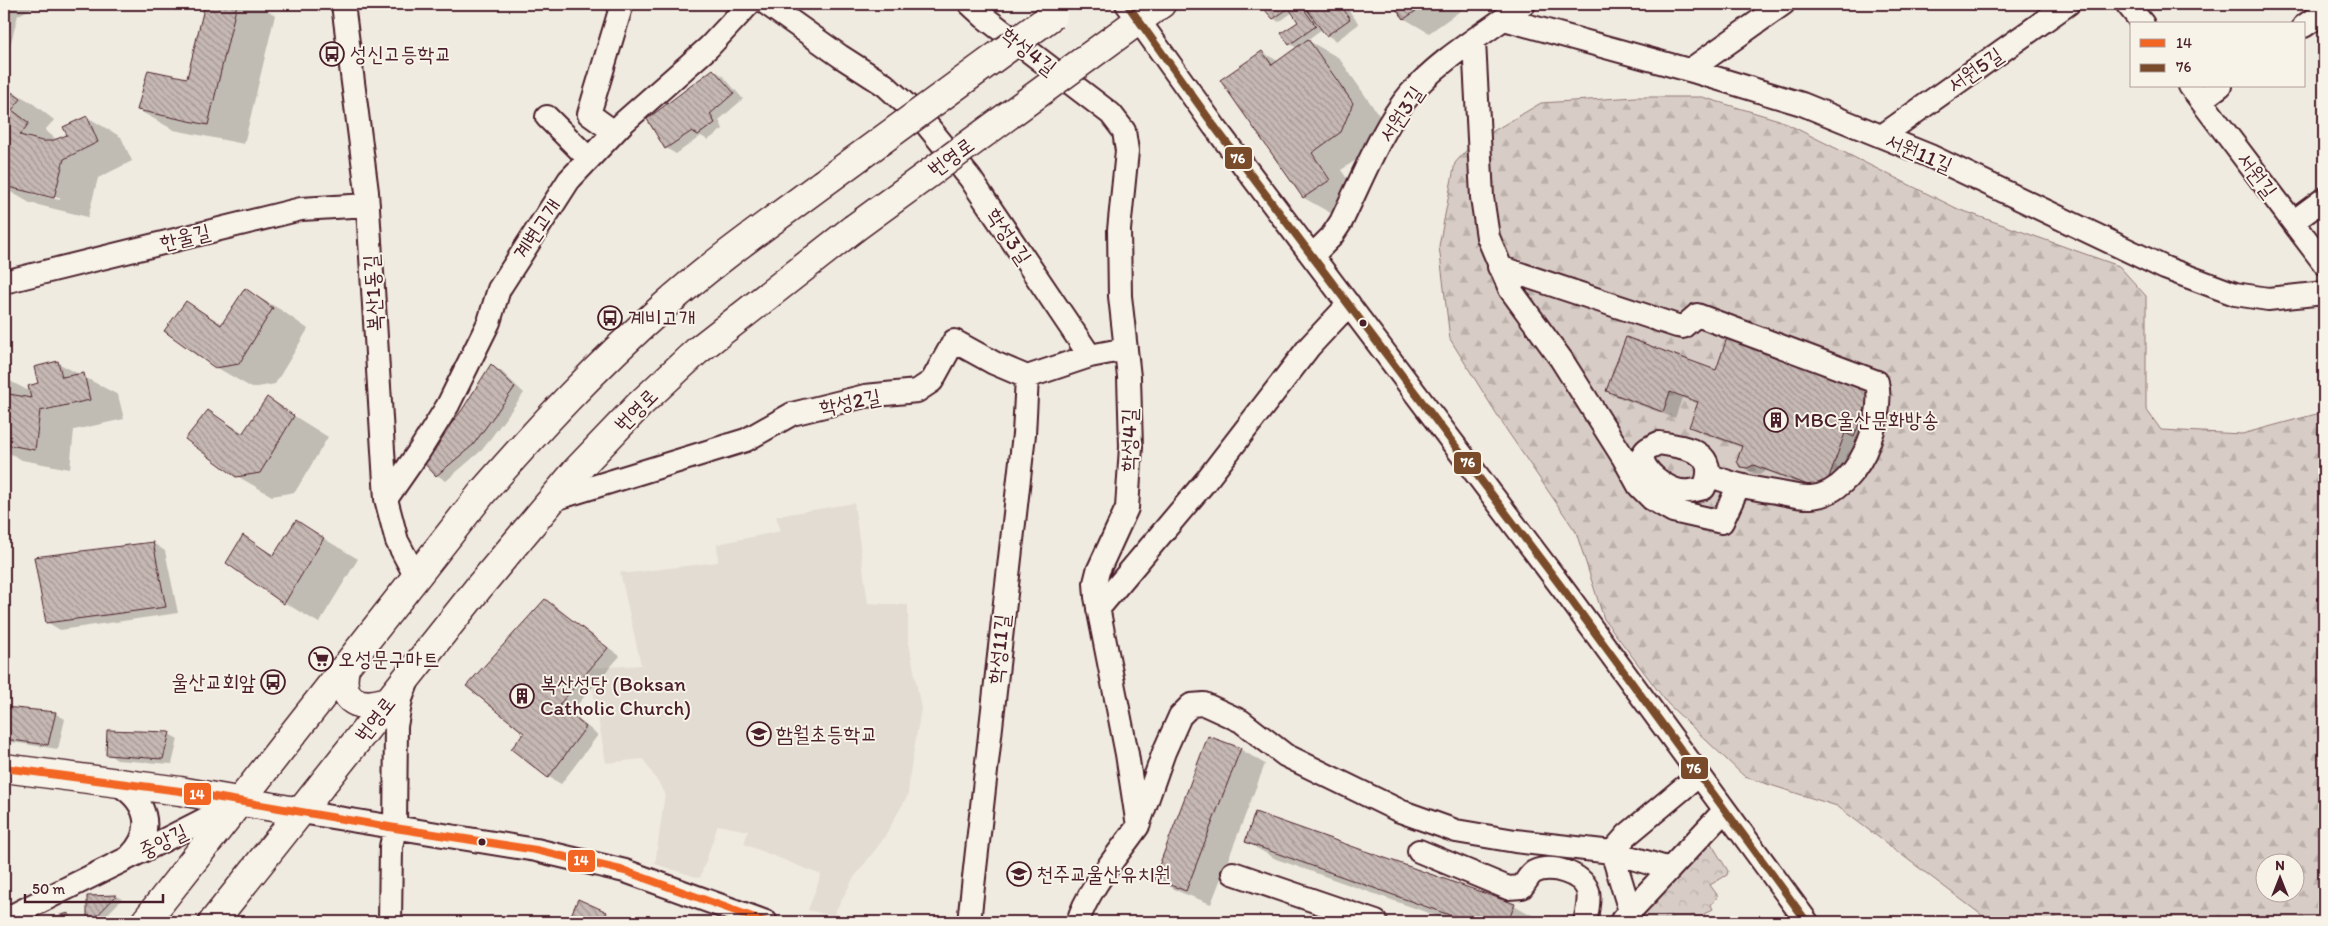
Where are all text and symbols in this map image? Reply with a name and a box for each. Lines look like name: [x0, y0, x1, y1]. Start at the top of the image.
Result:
street label: 학성4길: [997, 21, 1062, 80]
legend: [2130, 22, 2306, 88]
text: 14: [2176, 34, 2192, 52]
bus stop icon: 성신고등학교: [319, 41, 345, 67]
place label: 성신고등학교: [350, 41, 451, 66]
street label: 서원5길: [1942, 42, 2007, 98]
text: 76: [2176, 58, 2191, 76]
street label: 서원3길: [1373, 81, 1428, 146]
street label: 서원11길: [1882, 127, 1956, 178]
street label: 번영로: [923, 132, 979, 182]
line badge: 76: [1224, 146, 1253, 170]
street label: 서원길: [2232, 147, 2283, 203]
text: 76: [1230, 150, 1246, 167]
street label: 계변고개: [507, 194, 566, 264]
street label: 학성3길: [982, 203, 1037, 269]
street label: 한울길: [157, 218, 213, 255]
street label: 복산1동길: [358, 254, 387, 332]
bus stop icon: 계비고개: [597, 305, 623, 331]
place label: 계비고개: [628, 305, 696, 330]
unlabelled marker: [1358, 318, 1368, 328]
street label: 번영로: [609, 383, 662, 436]
street label: 학성2길: [817, 383, 883, 420]
building icon: MBC울산문화방송: [1763, 407, 1789, 433]
place label: MBC울산문화방송: [1794, 407, 1939, 432]
street label: 학성4길: [1115, 408, 1142, 472]
line badge: 76: [1453, 451, 1482, 475]
text: 76: [1460, 454, 1476, 471]
street label: 학성11길: [982, 613, 1015, 685]
supermarket icon: 오성문구마트: [308, 646, 334, 672]
place label: 오성문구마트: [338, 646, 439, 671]
place label: 울산교회앞: [172, 669, 256, 694]
bus stop icon: 울산교회앞: [260, 669, 286, 695]
place label: 복산성당 (Boksan Catholic Church): [540, 671, 691, 720]
building icon: 복산성당 (Boksan Catholic Church): [509, 683, 535, 709]
street label: 번영로: [349, 691, 400, 746]
school or university icon: 함월초등학교: [746, 721, 772, 747]
place label: 함월초등학교: [776, 721, 877, 746]
line badge: 76: [1680, 756, 1709, 780]
text: 76: [1686, 760, 1702, 777]
line badge: 14: [183, 782, 212, 806]
text: 14: [190, 786, 205, 803]
street label: 중앙길: [135, 818, 191, 863]
unlabelled marker: [477, 837, 487, 847]
line badge: 14: [567, 849, 596, 873]
text: 14: [574, 852, 589, 869]
north arrow: [2256, 854, 2306, 904]
text: N: [2275, 857, 2285, 874]
school or university icon: 천주교울산유치원: [1006, 861, 1032, 887]
place label: 천주교울산유치원: [1036, 861, 1171, 886]
scale bar: [25, 871, 162, 903]
text: 50 m: [32, 880, 65, 898]

